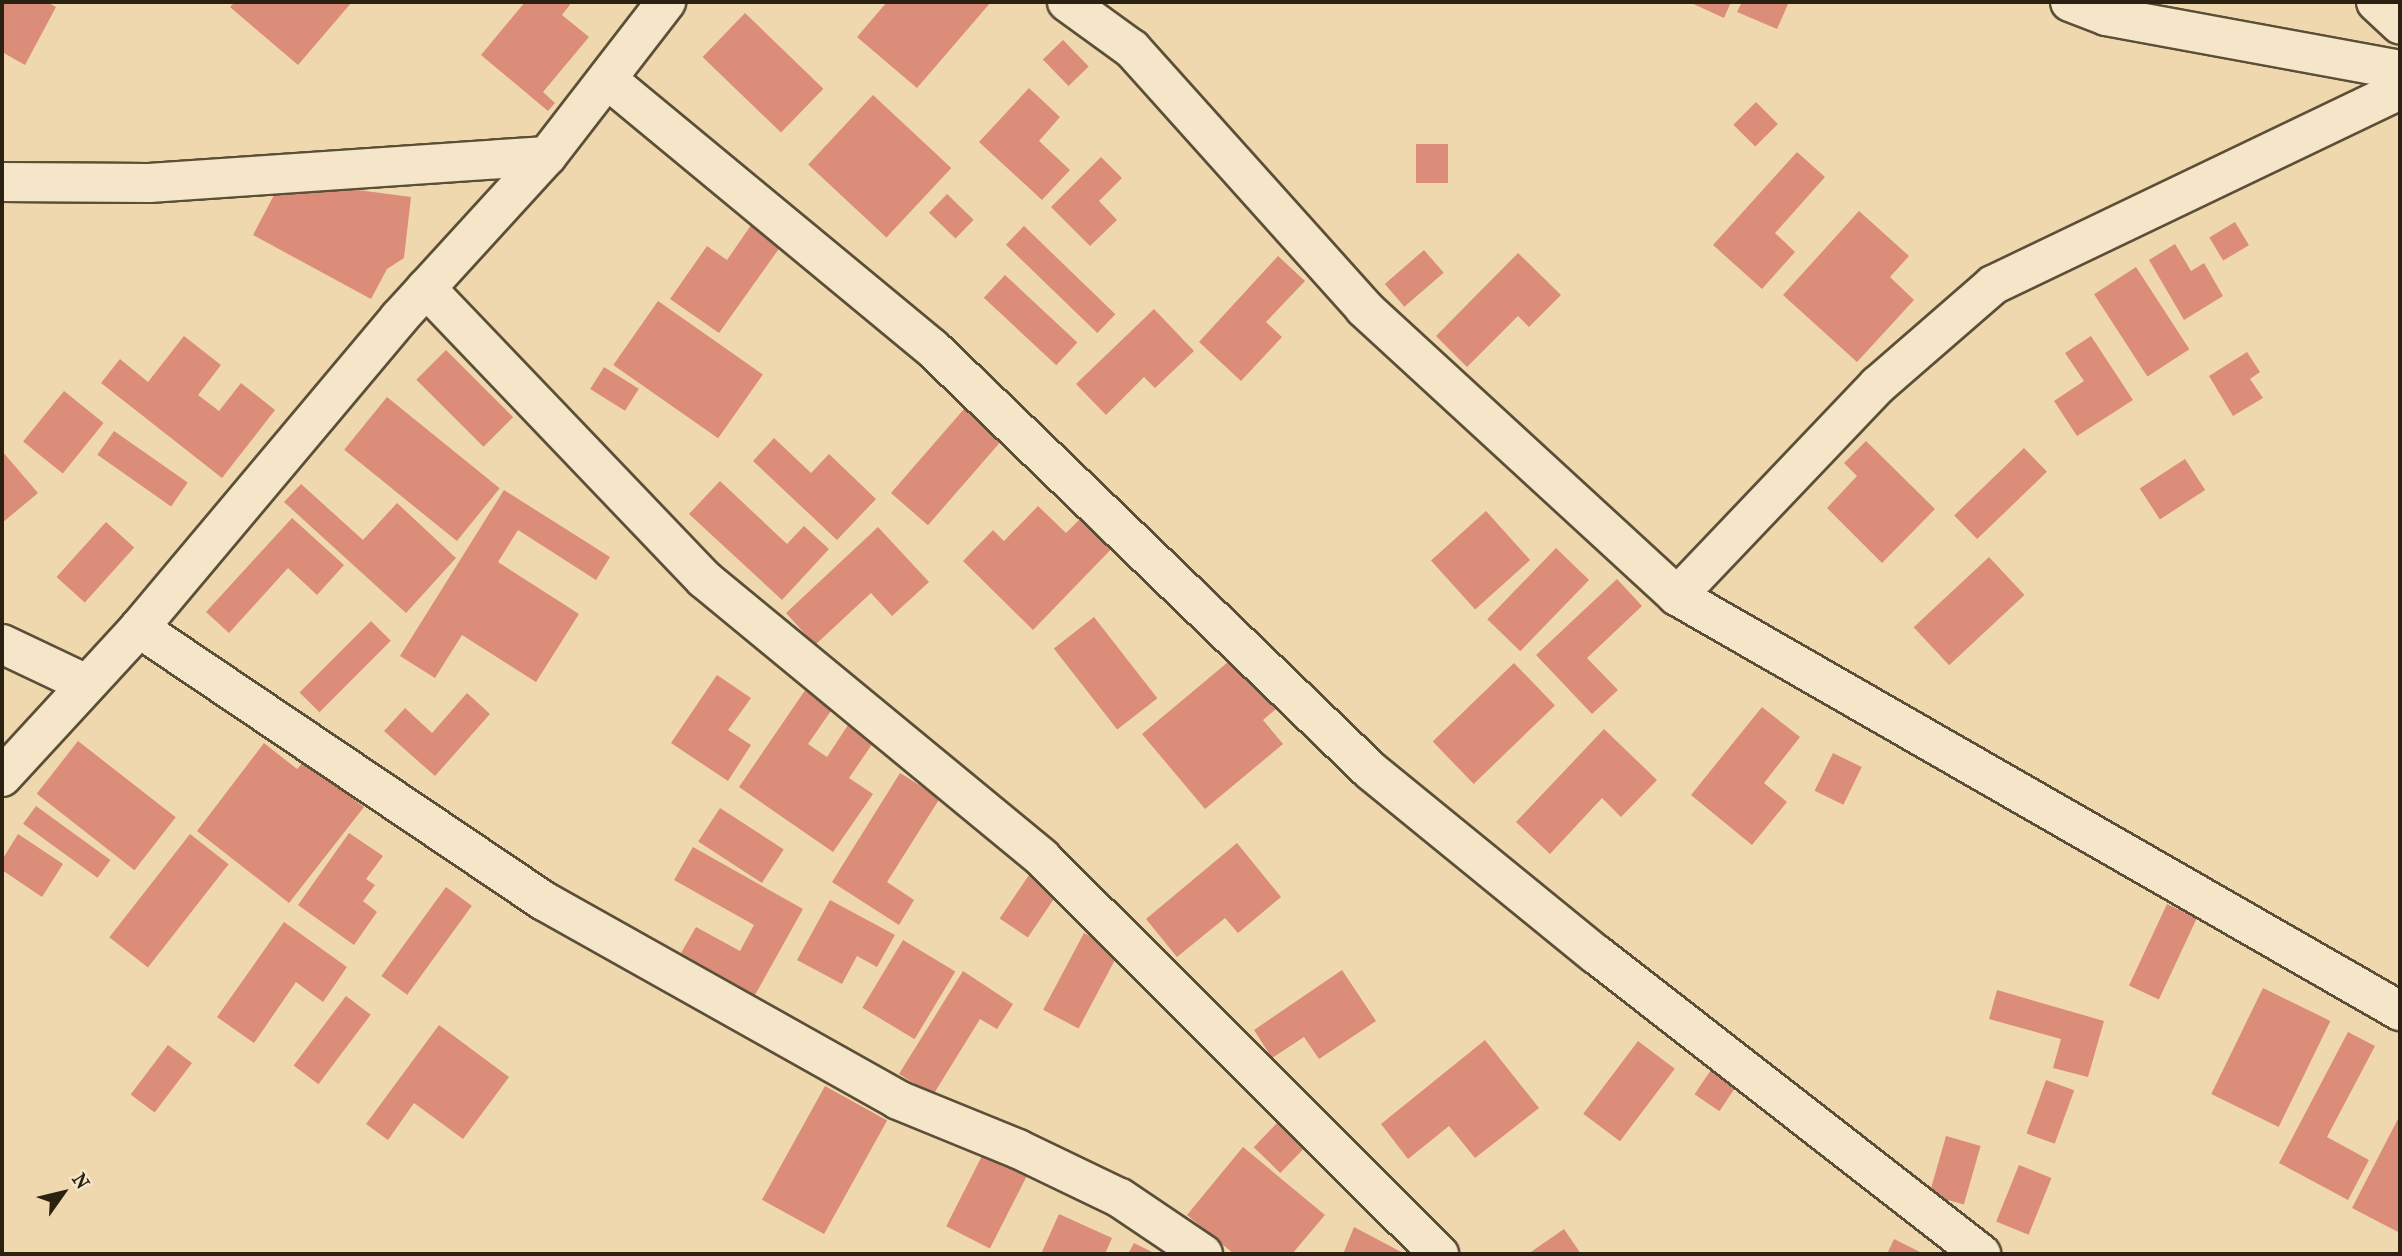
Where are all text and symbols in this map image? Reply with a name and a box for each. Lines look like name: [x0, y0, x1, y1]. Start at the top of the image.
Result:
north arrow: [28, 1158, 98, 1228]
text: N: [67, 1169, 94, 1193]

